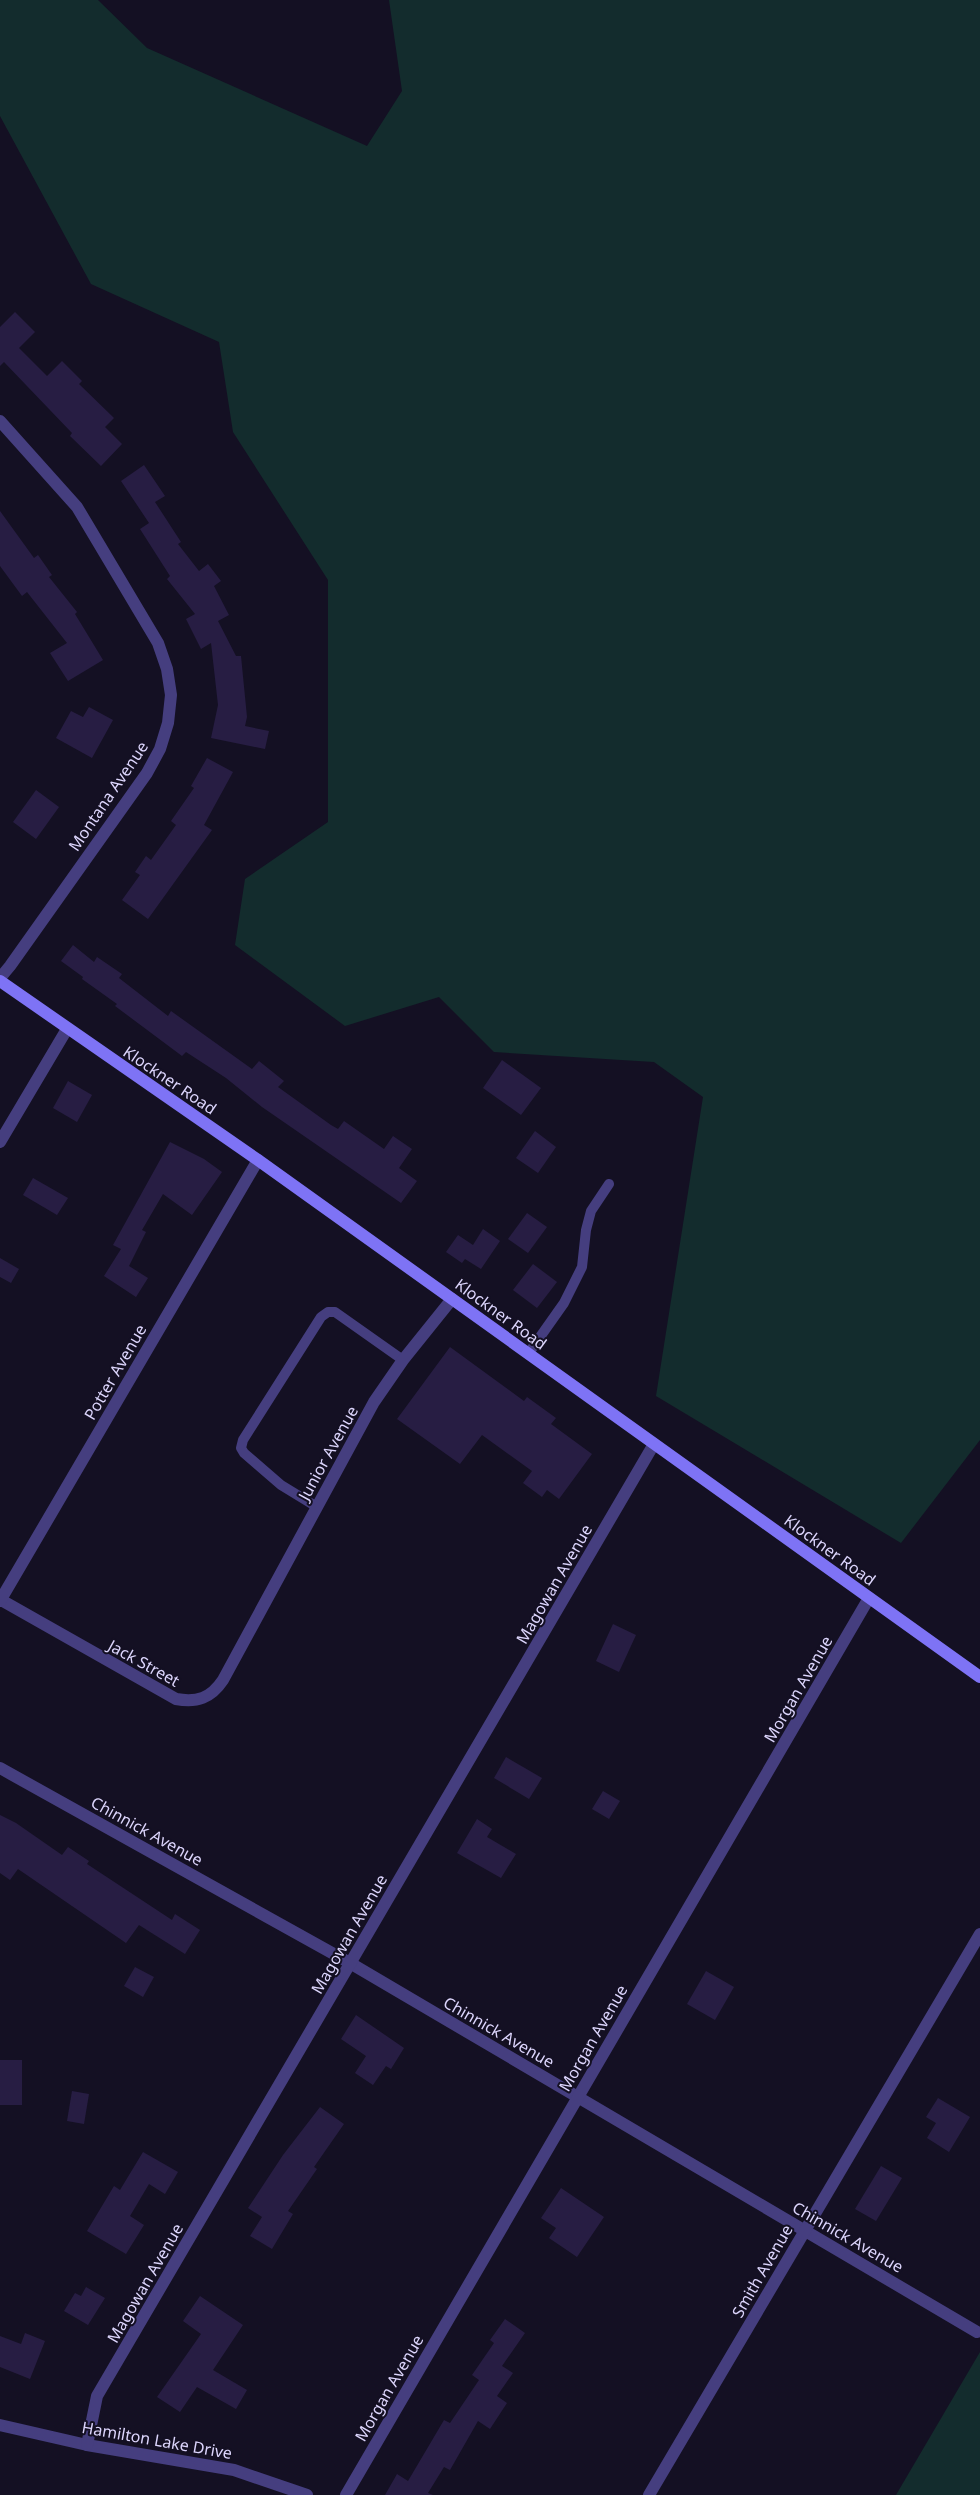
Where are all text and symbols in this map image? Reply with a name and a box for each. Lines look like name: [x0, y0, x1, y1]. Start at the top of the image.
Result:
street label: Montana Avenue: [63, 737, 153, 855]
street label: Klockner Road: [119, 1041, 221, 1119]
street label: Klockner Road: [451, 1273, 551, 1355]
street label: Potter Avenue: [79, 1320, 151, 1424]
street label: Junior Avenue: [292, 1402, 363, 1506]
street label: Klockner Road: [780, 1509, 880, 1591]
street label: Magowan Avenue: [511, 1520, 597, 1648]
street label: Morgan Avenue: [759, 1632, 837, 1746]
street label: Jack Street: [103, 1633, 184, 1692]
street label: Chinnick Avenue: [87, 1791, 207, 1871]
street label: Magowan Avenue: [306, 1870, 392, 1998]
street label: Morgan Avenue: [554, 1981, 632, 2095]
street label: Chinnick Avenue: [440, 1991, 558, 2073]
street label: Chinnick Avenue: [789, 2196, 907, 2278]
street label: Magowan Avenue: [102, 2219, 188, 2347]
street label: Smith Avenue: [727, 2221, 797, 2321]
street label: Morgan Avenue: [350, 2331, 428, 2445]
street label: Hamilton Lake Drive: [80, 2416, 234, 2464]

